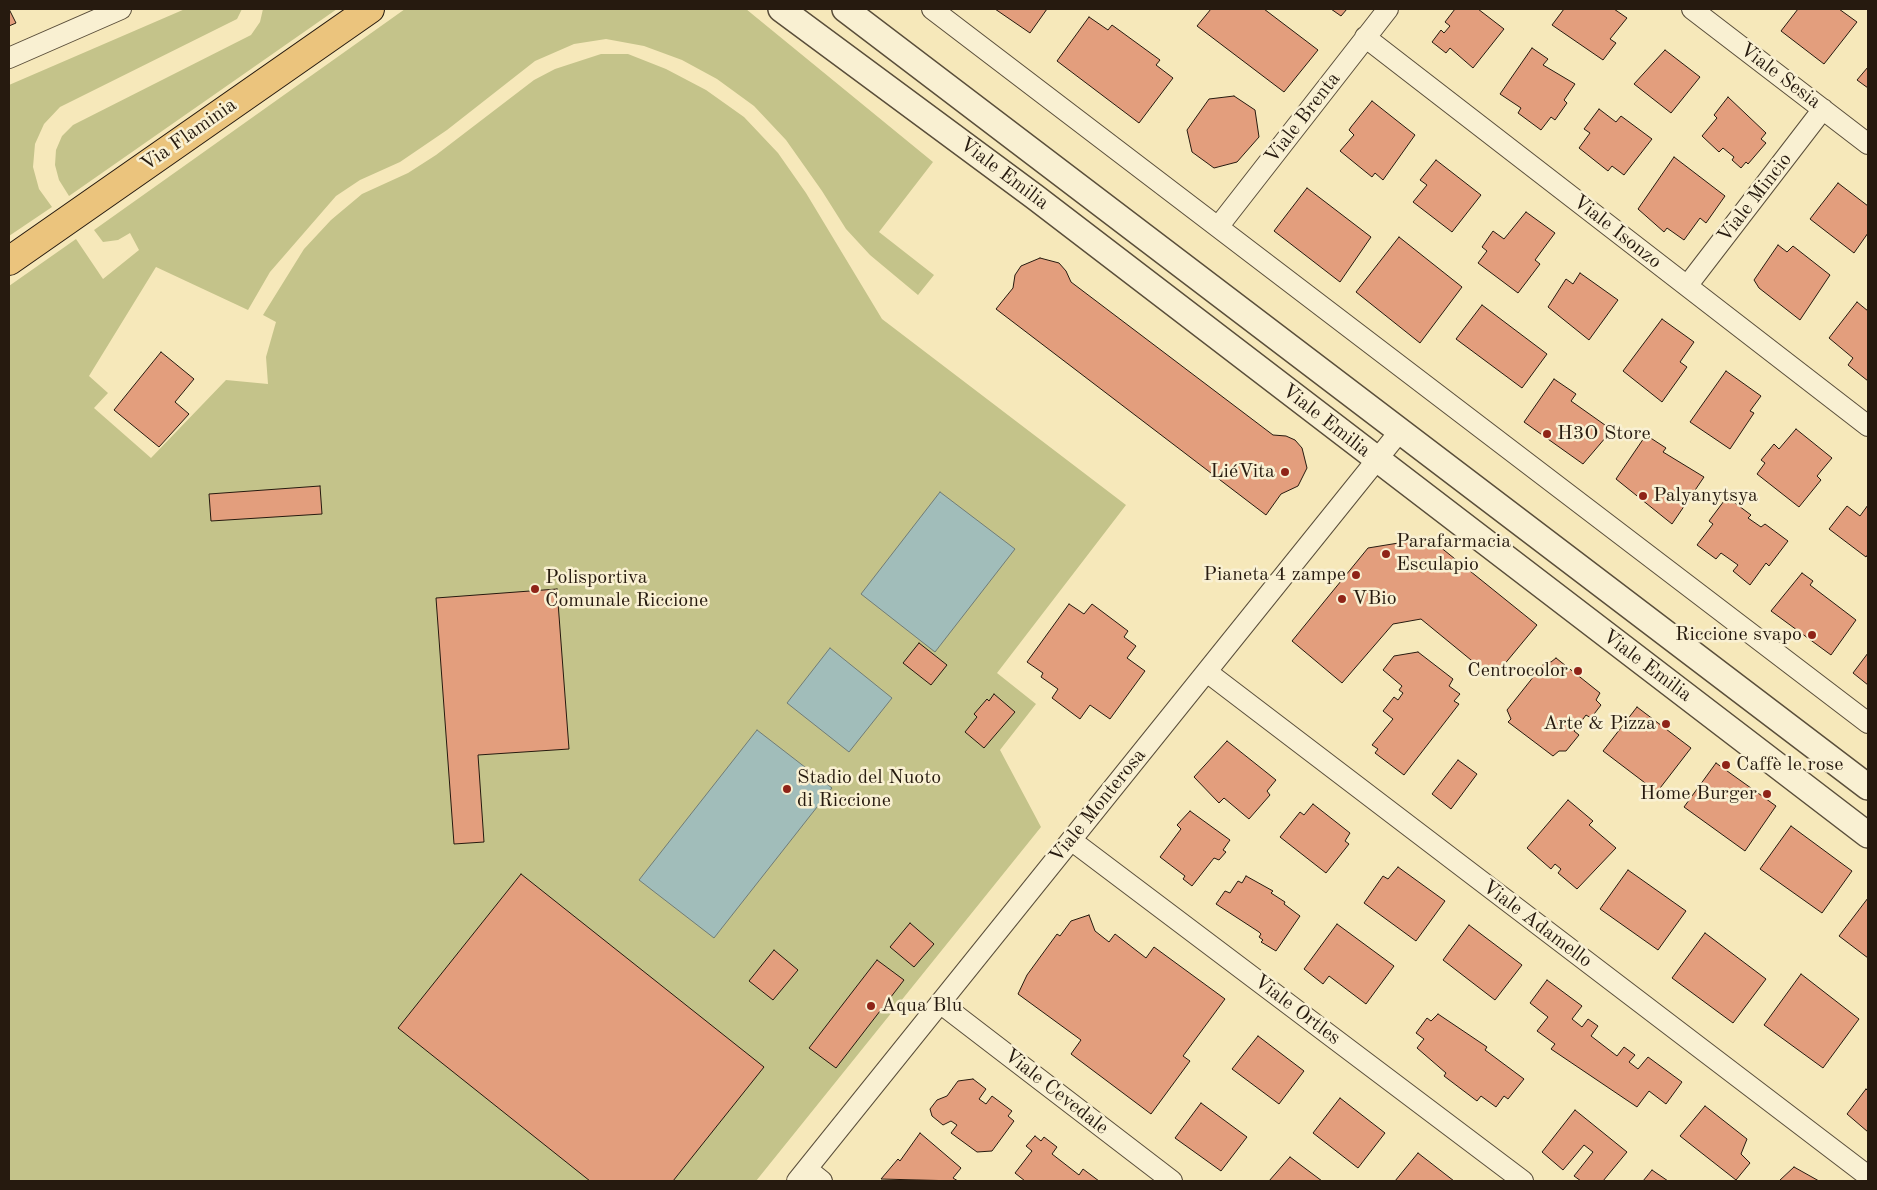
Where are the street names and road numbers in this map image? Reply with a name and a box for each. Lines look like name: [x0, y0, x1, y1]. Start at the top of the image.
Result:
street label: Viale Sesia: [1735, 38, 1825, 114]
street label: Viale Brenta: [1260, 68, 1346, 168]
street label: Via Flaminia: [136, 93, 242, 177]
street label: Viale Emilia: [955, 133, 1053, 215]
street label: Viale Mincio: [1713, 148, 1797, 248]
street label: Viale Isonzo: [1568, 190, 1666, 274]
street label: Viale Emilia: [1277, 379, 1375, 463]
street label: Viale Emilia: [1598, 625, 1696, 707]
street label: Viale Monterosa: [1044, 744, 1152, 868]
street label: Viale Adamello: [1477, 875, 1597, 973]
street label: Viale Ortles: [1249, 970, 1345, 1050]
street label: Viale Cevedale: [999, 1044, 1113, 1140]

